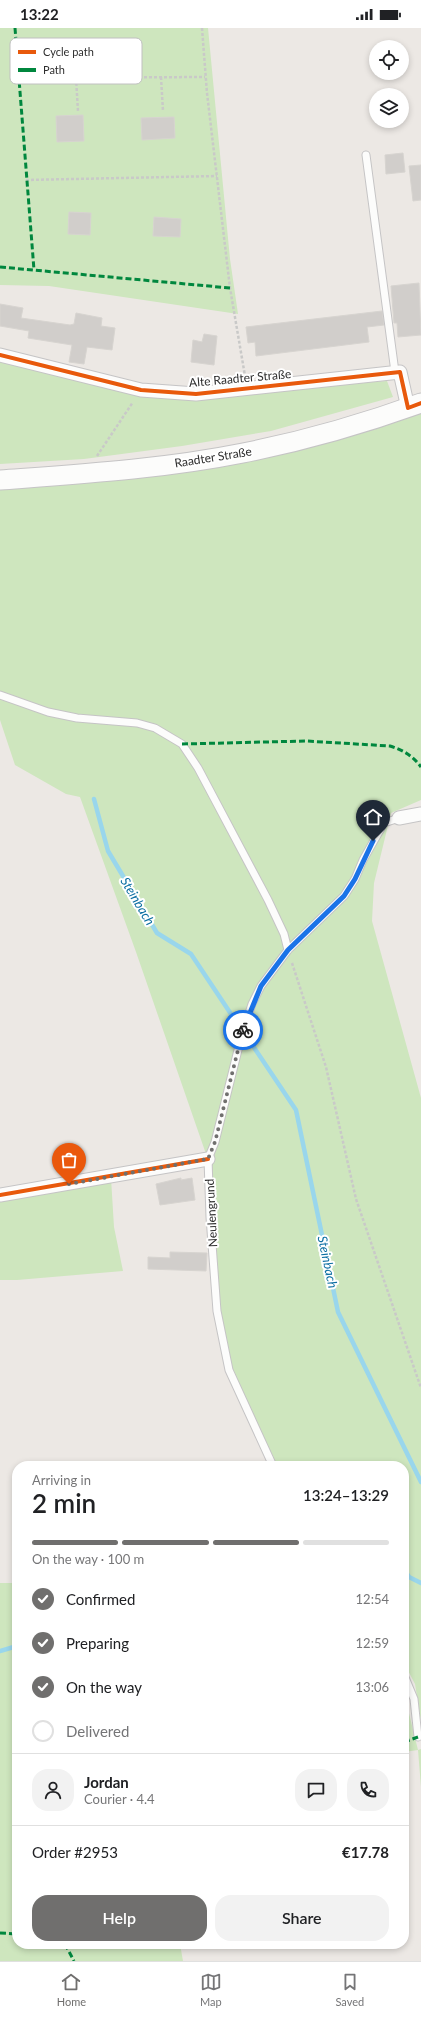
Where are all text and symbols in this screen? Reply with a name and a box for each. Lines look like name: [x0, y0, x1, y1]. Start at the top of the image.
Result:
text: 13:22: [20, 5, 59, 23]
legend: [10, 38, 142, 84]
map controls: [369, 40, 409, 128]
button: locate: [369, 40, 409, 80]
text: Cycle path: [43, 45, 94, 58]
text: Path: [43, 63, 65, 76]
button: layers: [369, 88, 409, 128]
street label: Alte Raadter Straße: [188, 366, 292, 390]
street label: Raadter Straße: [173, 443, 253, 471]
pin: [356, 800, 390, 841]
icon: home: [362, 806, 384, 828]
water label: Steinbach: [117, 874, 159, 928]
courier: [223, 1010, 263, 1050]
icon: bike: [232, 1019, 254, 1041]
pin: [52, 1143, 86, 1184]
icon: bag: [58, 1149, 80, 1171]
street label: Neulengrund: [202, 1178, 220, 1248]
water label: Steinbach: [315, 1234, 341, 1290]
text: Arriving in: [32, 1472, 91, 1488]
text: 13:24–13:29: [303, 1486, 389, 1504]
text: 2 min: [32, 1487, 96, 1519]
text: On the way · 100 m: [32, 1551, 144, 1567]
icon: check: [32, 1588, 54, 1610]
text: Confirmed: [66, 1590, 135, 1608]
text: 12:54: [356, 1591, 389, 1607]
icon: check: [32, 1632, 54, 1654]
text: Preparing: [66, 1634, 129, 1652]
text: 12:59: [356, 1635, 389, 1651]
icon: check: [32, 1676, 54, 1698]
text: On the way: [66, 1678, 142, 1696]
text: 13:06: [356, 1679, 389, 1695]
text: Delivered: [66, 1722, 129, 1740]
button: person: [32, 1769, 74, 1811]
button: chat: [295, 1769, 337, 1811]
button: phone: [347, 1769, 389, 1811]
text: Jordan: [84, 1773, 129, 1791]
text: Courier · 4.4: [84, 1791, 155, 1807]
text: Order #2953: [32, 1843, 118, 1861]
text: €17.78: [342, 1843, 389, 1861]
button: Help: [32, 1895, 207, 1941]
button: Share: [215, 1895, 389, 1941]
tab: Home: [57, 1971, 86, 2008]
tab: Map: [200, 1971, 222, 2008]
tab: Saved: [335, 1971, 364, 2008]

